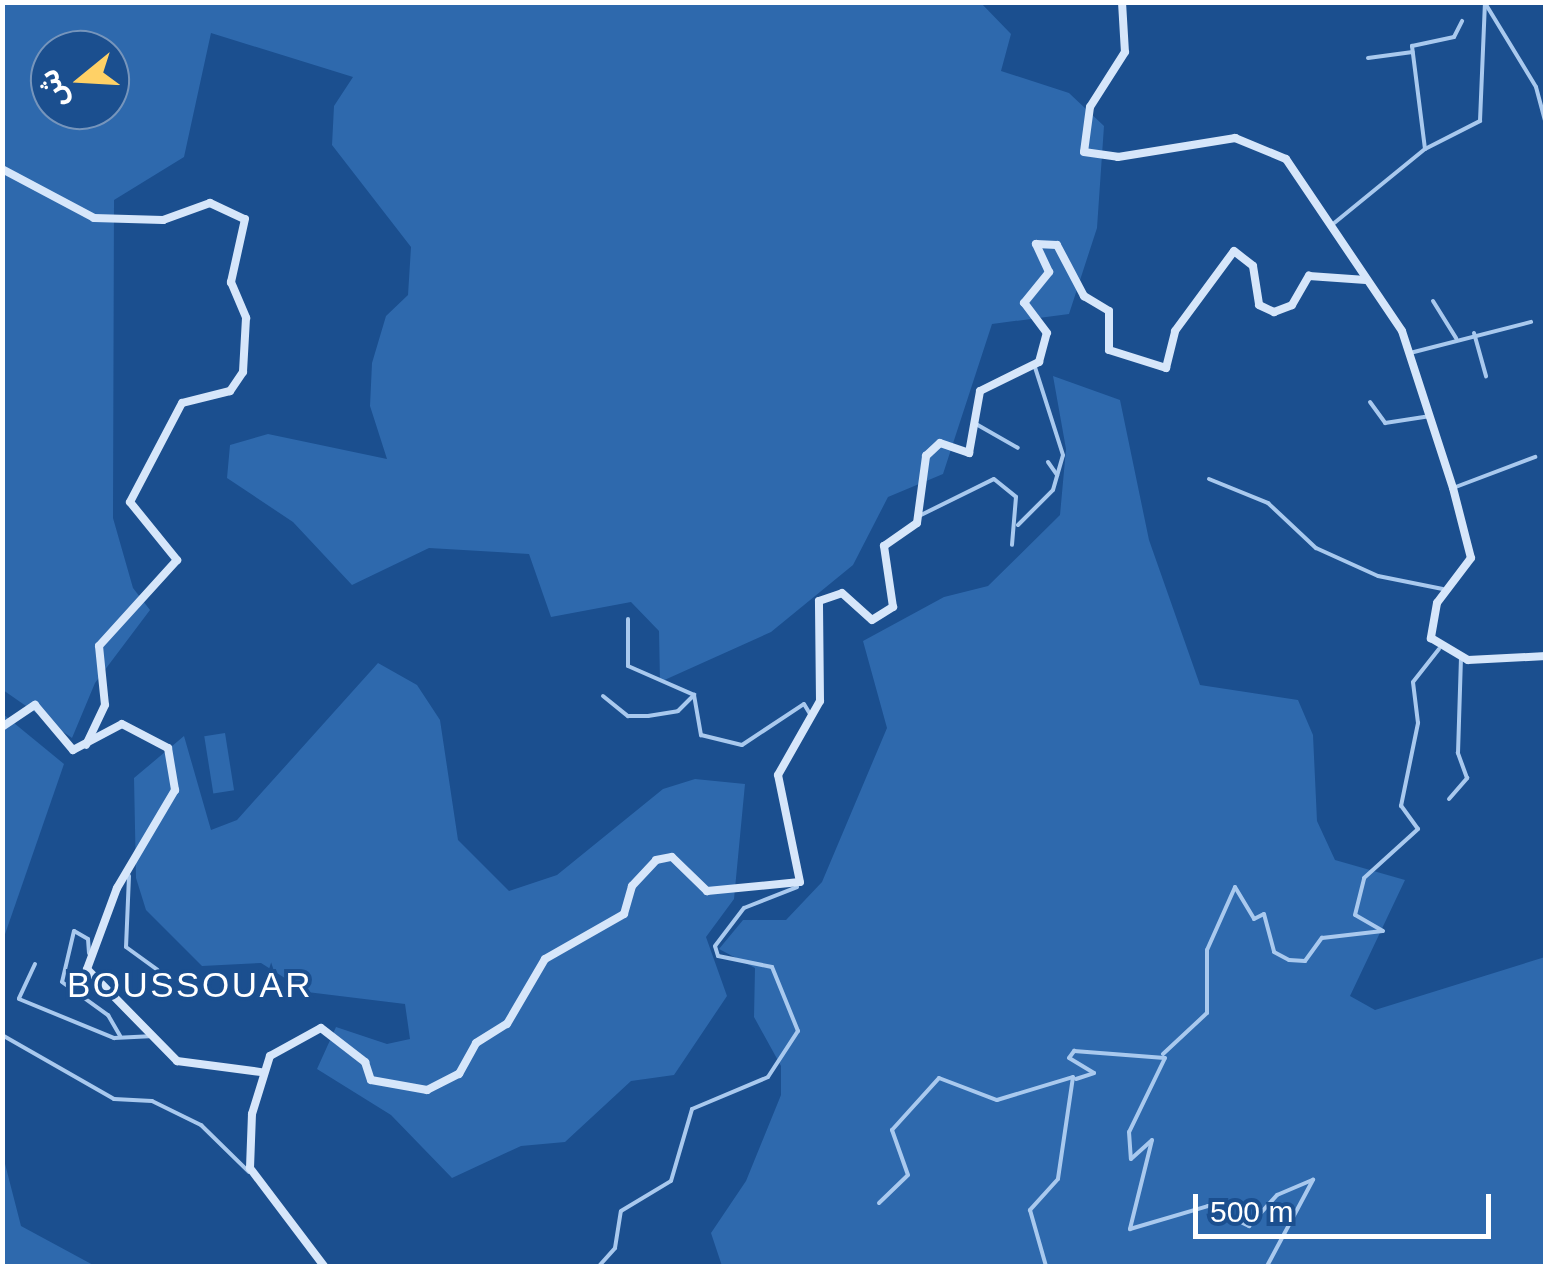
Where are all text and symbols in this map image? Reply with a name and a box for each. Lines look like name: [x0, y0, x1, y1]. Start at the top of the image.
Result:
north arrow: [30, 30, 130, 130]
text: ش: [32, 66, 74, 112]
district label: BOUSSOUAR: [67, 964, 313, 1006]
scale bar: [1198, 1174, 1496, 1236]
text: 500 m: [1210, 1195, 1293, 1228]

